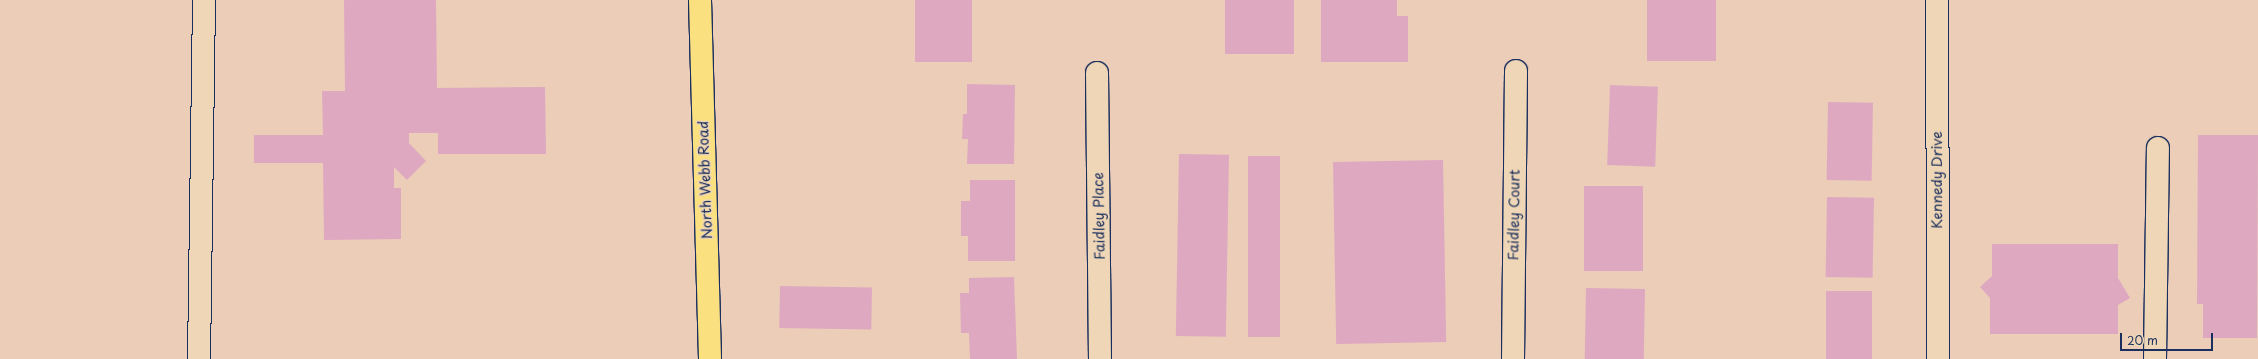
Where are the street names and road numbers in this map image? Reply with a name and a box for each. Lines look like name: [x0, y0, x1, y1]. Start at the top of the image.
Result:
street label: North Webb Road: [695, 120, 715, 240]
street label: Kennedy Drive: [1929, 131, 1945, 229]
street label: Faidley Court: [1505, 169, 1523, 261]
street label: Faidley Place: [1090, 172, 1108, 260]

